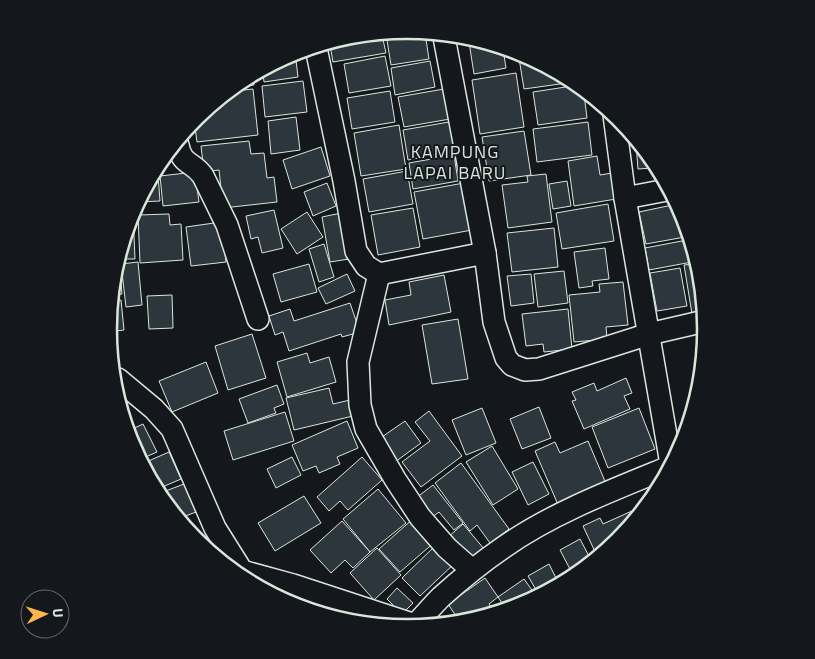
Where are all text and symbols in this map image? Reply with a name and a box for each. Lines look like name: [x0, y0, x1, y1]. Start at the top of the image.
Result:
district label: KAMPUNG LAPAI BARU: [404, 138, 506, 186]
north arrow: [20, 589, 70, 639]
text: U: [48, 608, 69, 618]

